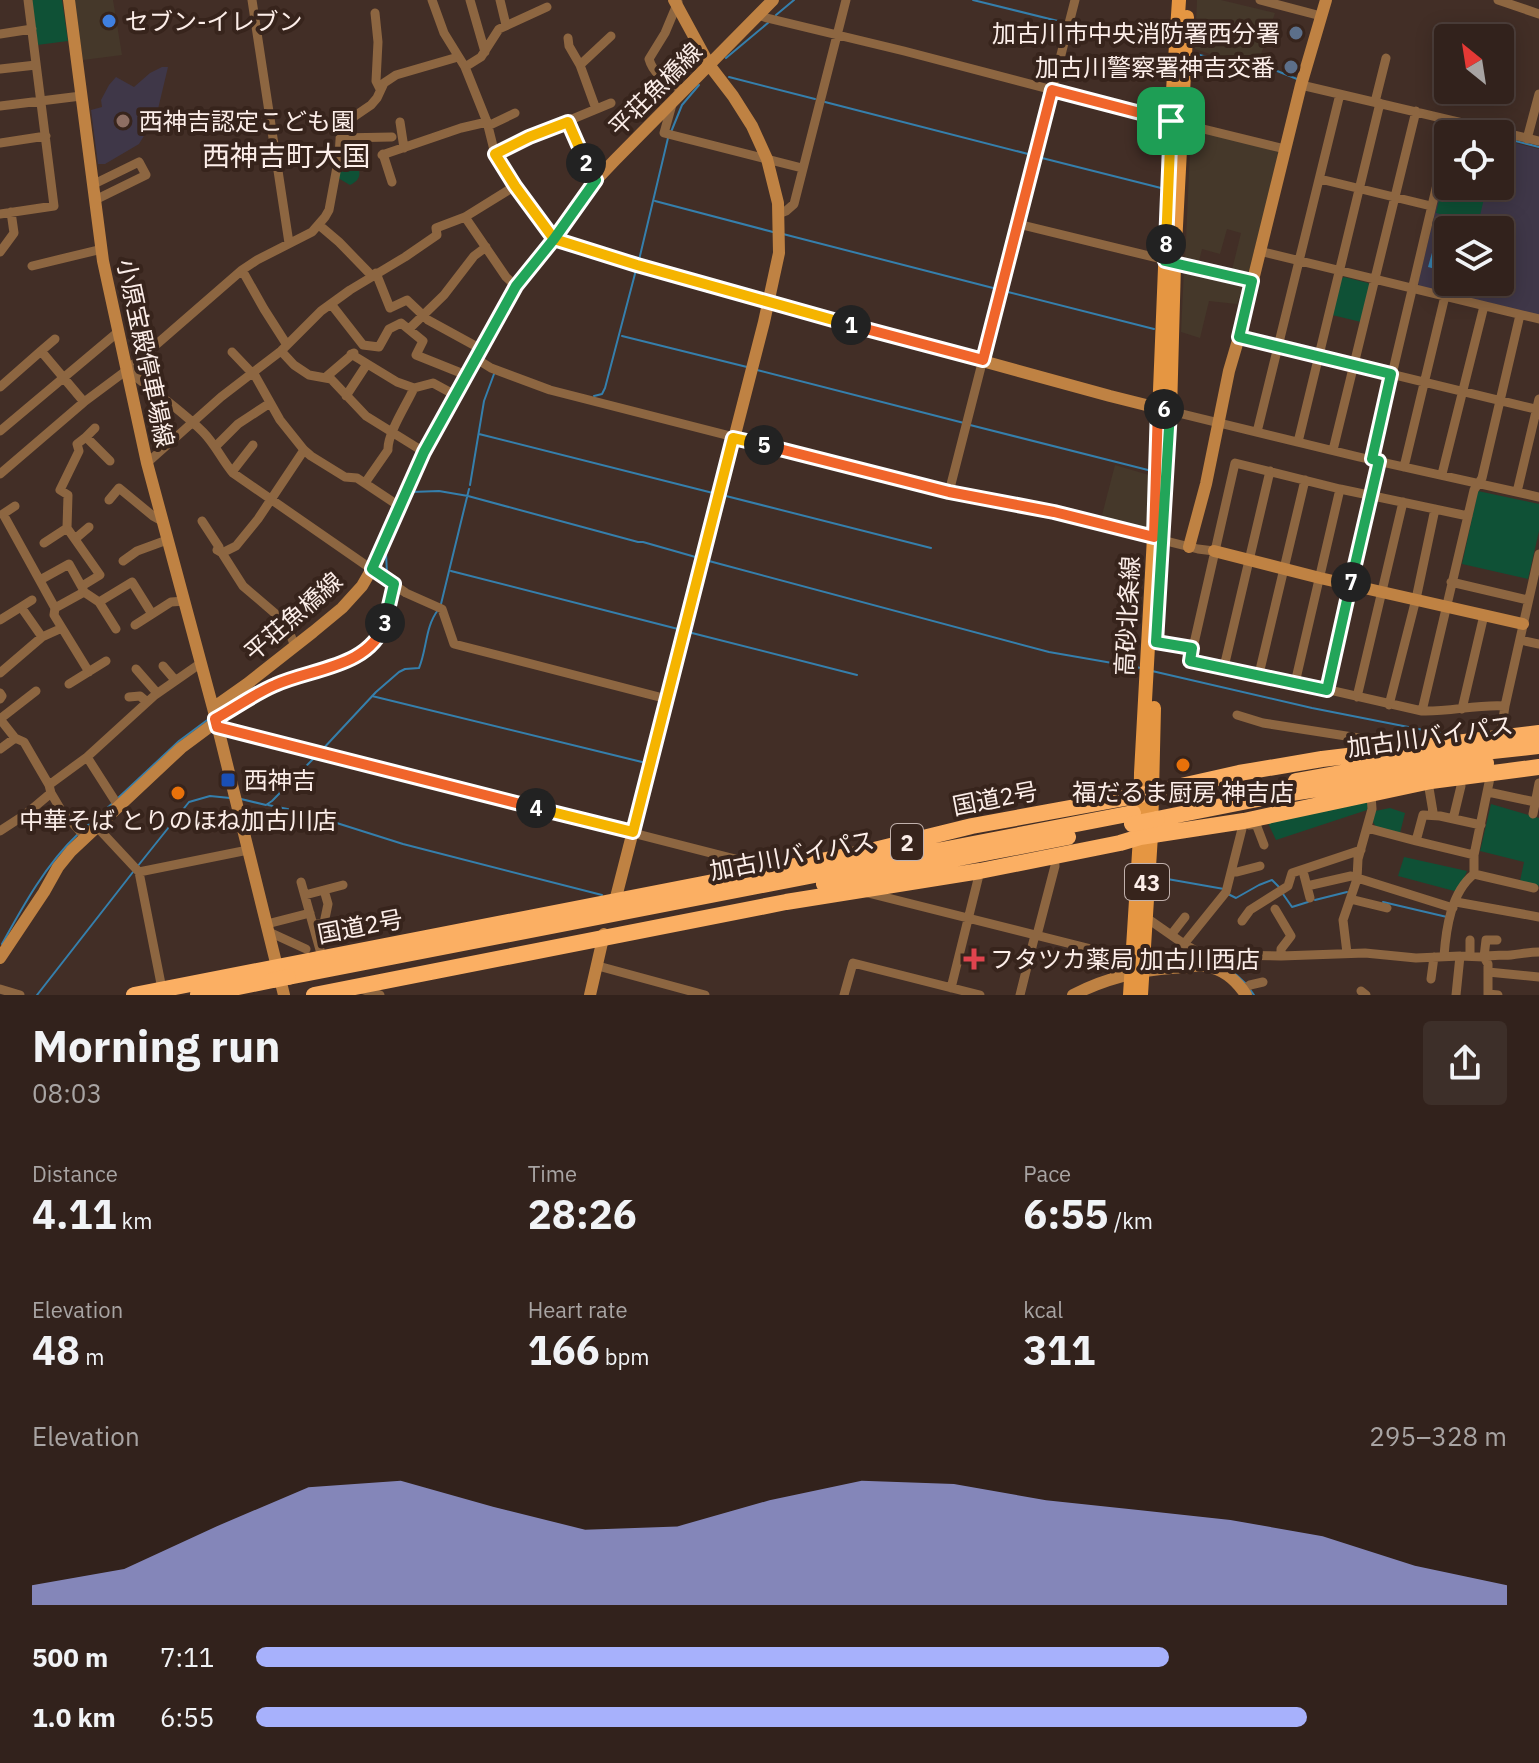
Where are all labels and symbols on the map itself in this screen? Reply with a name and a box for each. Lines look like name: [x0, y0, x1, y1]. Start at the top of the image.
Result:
place label: セブン-イレブン: [125, 5, 303, 37]
marker: セブン-イレブン: [100, 12, 118, 30]
place label: 加古川市中央消防署西分署: [992, 17, 1280, 49]
marker: 加古川市中央消防署西分署: [1287, 24, 1305, 42]
north arrow: [1434, 24, 1514, 104]
street label: 平荘魚橋線: [601, 35, 709, 143]
place label: 加古川警察署神吉交番: [1035, 51, 1275, 83]
marker: 加古川警察署神吉交番: [1282, 58, 1300, 76]
pin: [1137, 87, 1205, 155]
place label: 西神吉認定こども園: [139, 105, 355, 137]
marker: 西神吉認定こども園: [114, 112, 132, 130]
district label: 西神吉町大国: [202, 137, 370, 174]
pin: 2: [566, 143, 606, 183]
pin: 8: [1146, 224, 1186, 264]
street label: 小原宝殿停車場線: [110, 256, 182, 450]
pin: 1: [831, 305, 871, 345]
pin: 6: [1144, 389, 1184, 429]
pin: 5: [744, 425, 784, 465]
street label: 高砂北条線: [1108, 555, 1146, 677]
pin: 7: [1331, 562, 1371, 602]
street label: 平荘魚橋線: [237, 565, 349, 667]
pin: 3: [365, 603, 405, 643]
street label: 加古川バイパス: [1345, 708, 1515, 764]
marker: 福だるま厨房 神吉店: [1174, 756, 1192, 774]
place label: 西神吉: [244, 764, 316, 796]
marker: 西神吉: [219, 771, 237, 789]
street label: 国道2号: [950, 774, 1040, 822]
place label: 福だるま厨房 神吉店: [1072, 776, 1294, 808]
marker: 中華そば とりのほね加古川店: [169, 784, 187, 802]
pin: 4: [516, 788, 556, 828]
place label: 中華そば とりのほね加古川店: [19, 804, 337, 836]
street label: 加古川バイパス: [707, 823, 877, 887]
road number: 2: [891, 824, 923, 860]
road number: 43: [1125, 864, 1169, 900]
street label: 国道2号: [315, 902, 405, 950]
place label: フタツカ薬局 加古川西店: [990, 943, 1260, 975]
marker: フタツカ薬局 加古川西店: [965, 950, 983, 968]

